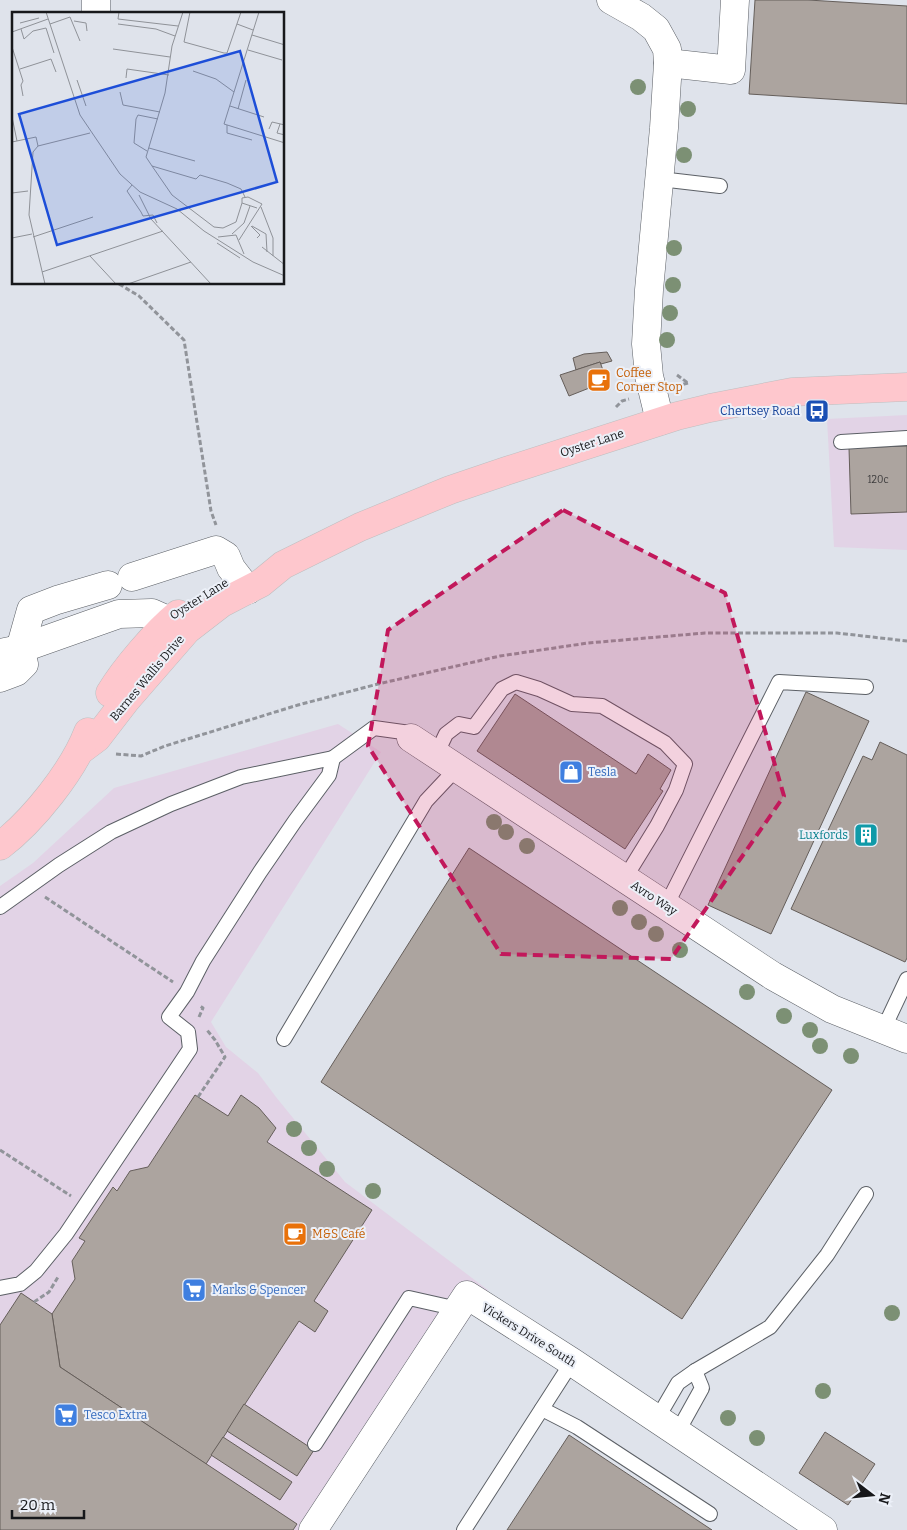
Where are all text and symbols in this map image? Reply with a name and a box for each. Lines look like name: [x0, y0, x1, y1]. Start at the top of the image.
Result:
inset map: [12, 12, 285, 285]
place label: Coffee Corner Stop: [616, 366, 683, 394]
cafe icon: Coffee Corner Stop: [586, 367, 612, 393]
bus stop icon: Chertsey Road: [804, 398, 830, 424]
place label: Chertsey Road: [720, 404, 800, 418]
street label: Oyster Lane: [558, 426, 626, 460]
house number: 120c: [867, 474, 889, 486]
street label: Oyster Lane: [167, 576, 231, 622]
street label: Barnes Wallis Drive: [107, 632, 187, 724]
shop icon: Tesla: [558, 759, 584, 785]
place label: Tesla: [588, 765, 617, 779]
building icon: Luxfords: [853, 822, 879, 848]
place label: Luxfords: [799, 828, 848, 842]
street label: Avro Way: [628, 878, 680, 918]
cafe icon: M&S Café: [282, 1221, 308, 1247]
place label: M&S Café: [312, 1227, 365, 1241]
supermarket icon: Marks & Spencer: [181, 1277, 207, 1303]
place label: Marks & Spencer: [212, 1283, 306, 1297]
street label: Vickers Drive South: [479, 1300, 579, 1370]
supermarket icon: Tesco Extra: [53, 1402, 79, 1428]
place label: Tesco Extra: [84, 1408, 148, 1422]
north arrow: [847, 1470, 897, 1520]
scale bar: [12, 1488, 85, 1520]
text: N: [874, 1491, 894, 1506]
text: 20 m: [20, 1496, 56, 1514]

